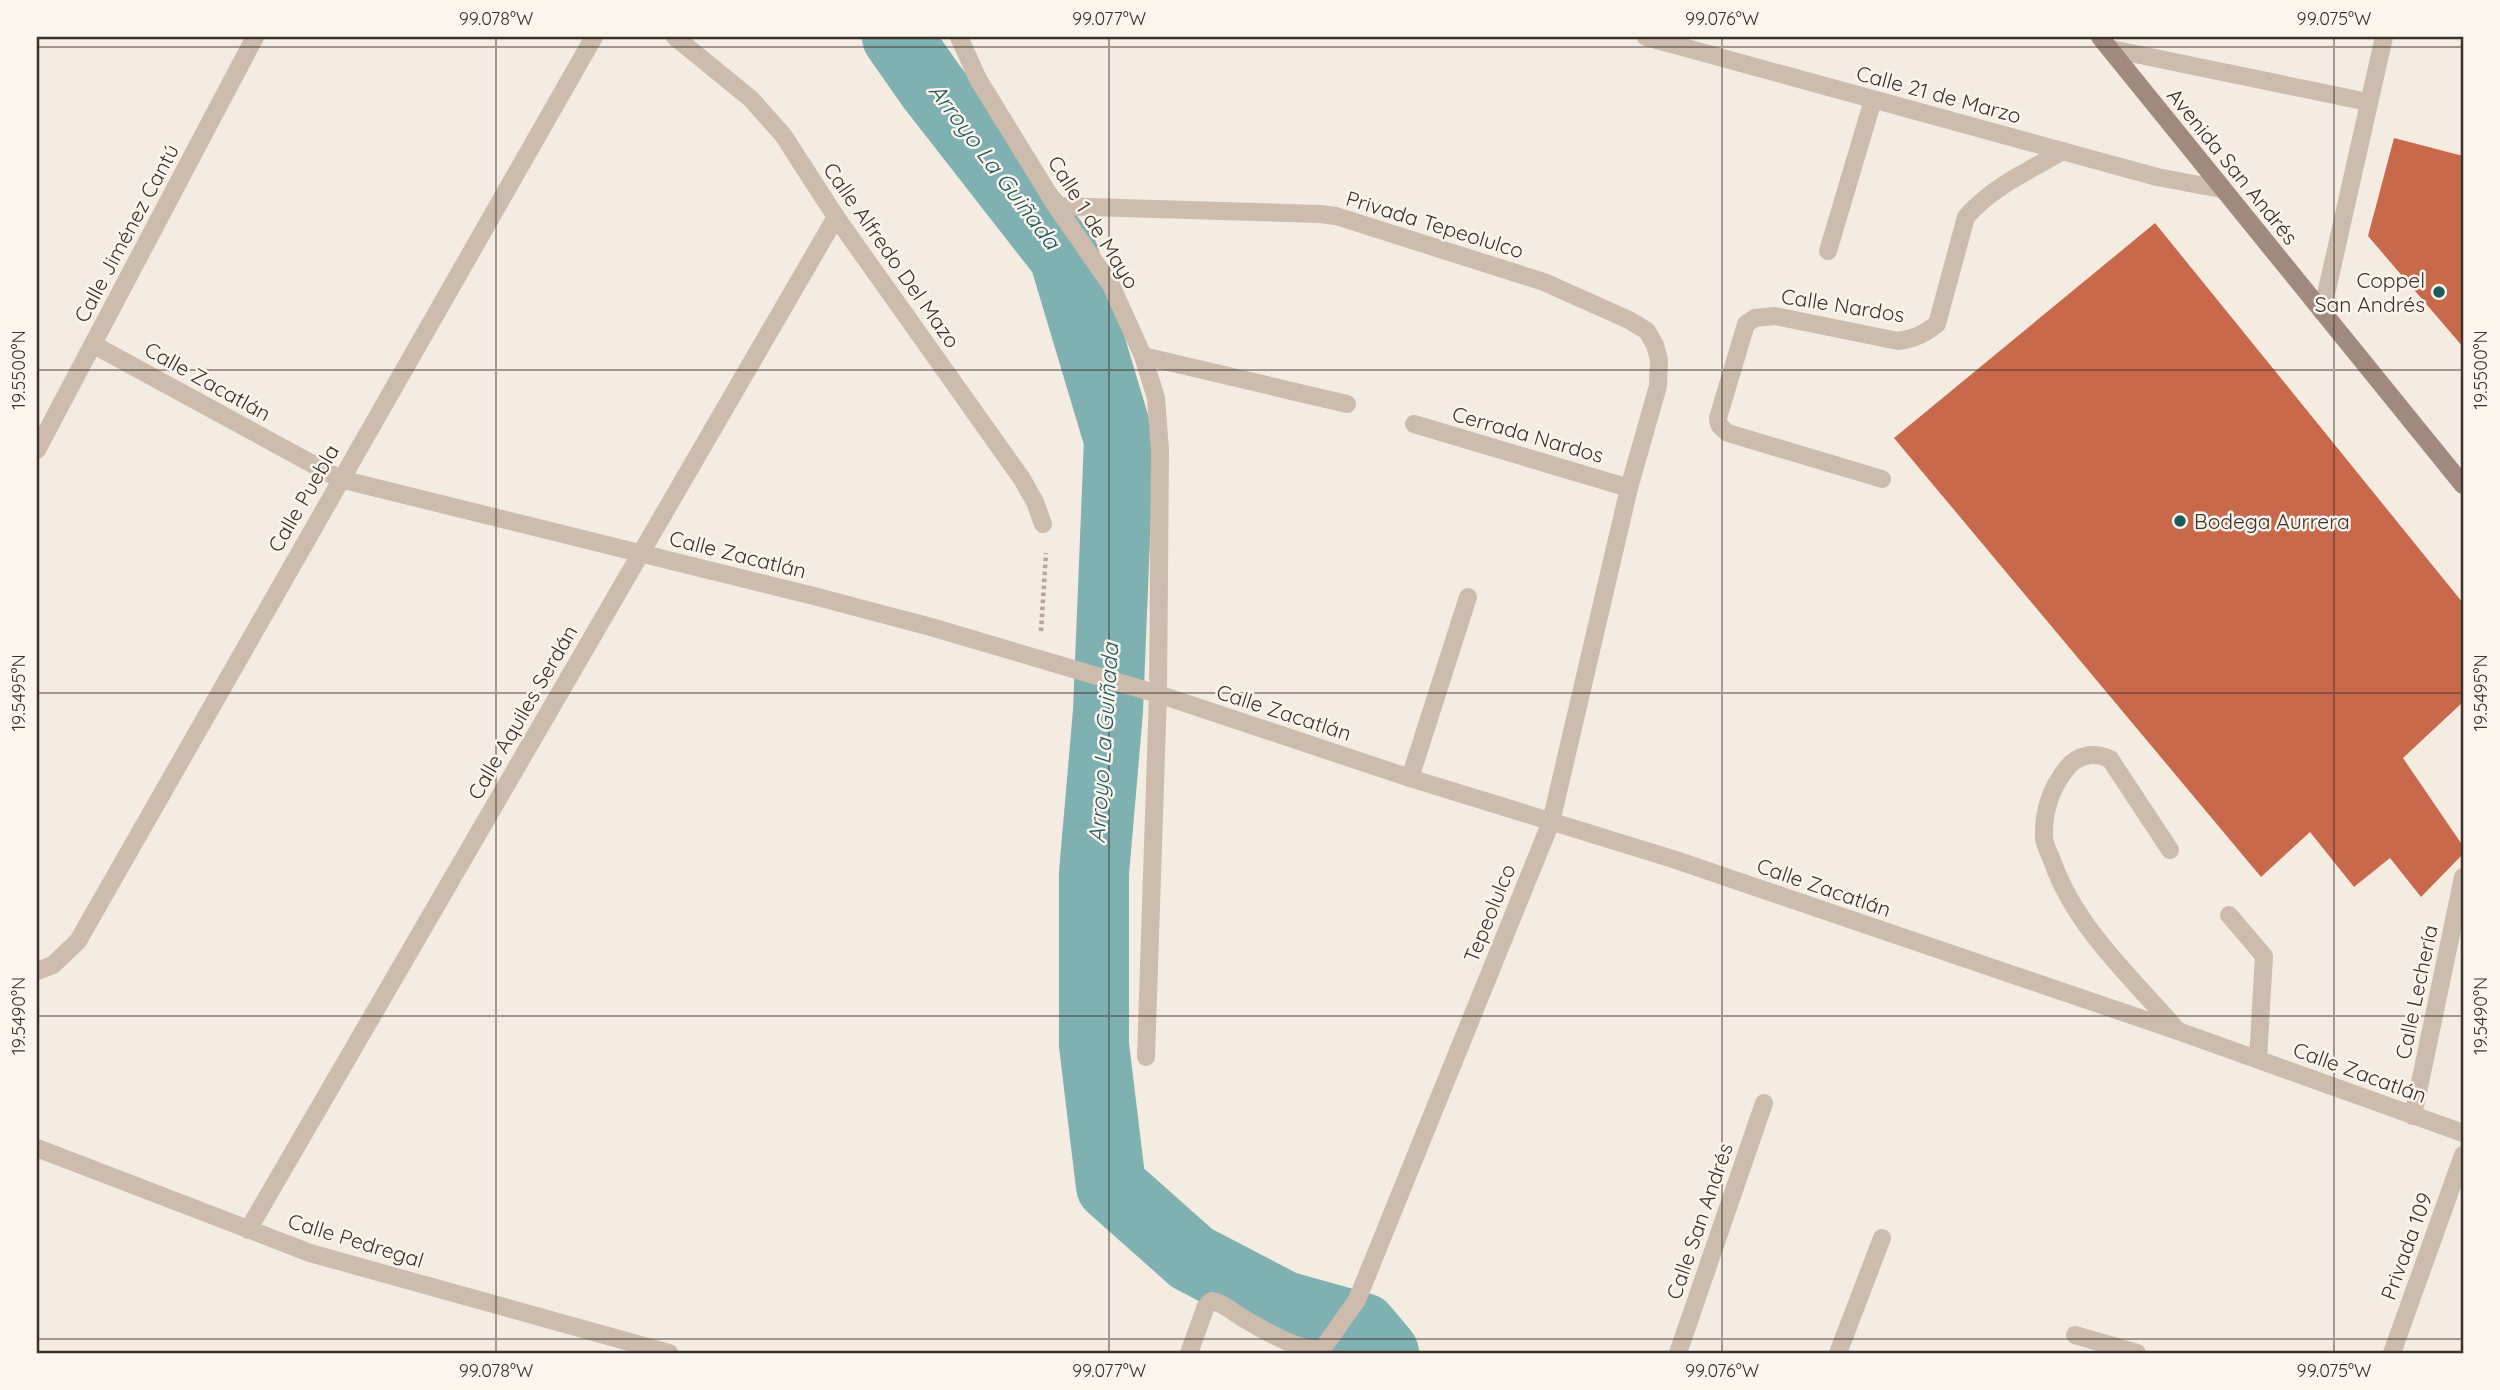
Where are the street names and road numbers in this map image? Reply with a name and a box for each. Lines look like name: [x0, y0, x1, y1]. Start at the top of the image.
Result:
street label: Calle 21 de Marzo: [1854, 59, 2024, 129]
street label: Avenida San Andrés: [2162, 82, 2304, 250]
street label: Calle Jiménez Cantú: [68, 139, 184, 327]
street label: Calle 1 de Mayo: [1043, 151, 1145, 293]
street label: Calle Alfredo Del Mazo: [818, 157, 966, 353]
street label: Privada Tepeolulco: [1343, 185, 1527, 263]
street label: Calle Nardos: [1780, 282, 1906, 328]
street label: Calle Zacatlán: [140, 336, 276, 426]
street label: Cerrada Nardos: [1449, 400, 1607, 468]
street label: Calle Puebla: [262, 440, 344, 556]
street label: Calle Zacatlán: [667, 524, 809, 584]
street label: Calle Aquiles Serdán: [461, 620, 583, 804]
street label: Calle Zacatlán: [1213, 678, 1355, 746]
street label: Calle Zacatlán: [1754, 852, 1894, 922]
street label: Tepeolulco: [1457, 860, 1521, 966]
street label: Calle Lechería: [2389, 923, 2443, 1061]
street label: Calle Zacatlán: [2290, 1036, 2430, 1108]
street label: Calle San Andrés: [1660, 1139, 1738, 1303]
street label: Privada 109: [2375, 1189, 2437, 1303]
street label: Calle Pedregal: [285, 1207, 427, 1273]

